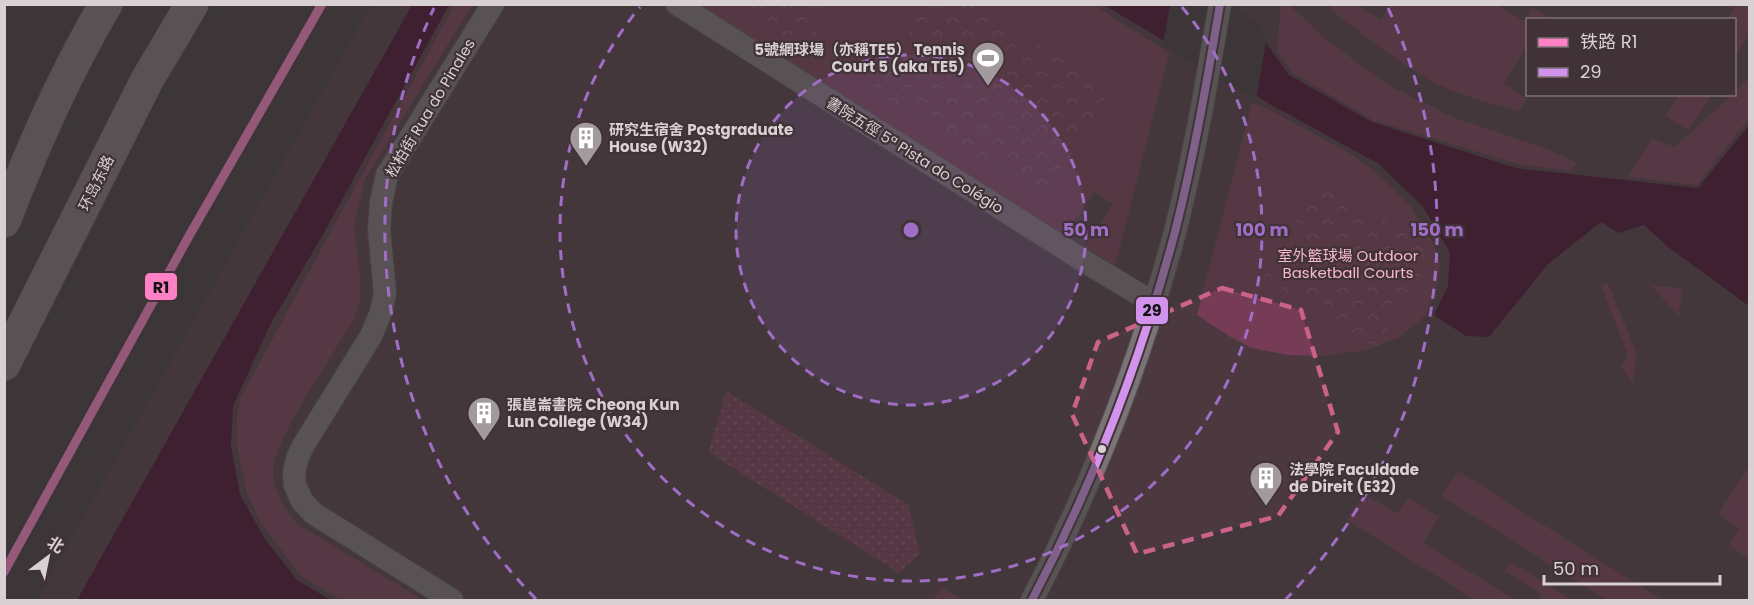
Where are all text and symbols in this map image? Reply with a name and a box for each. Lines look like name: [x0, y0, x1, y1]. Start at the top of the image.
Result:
legend: [1526, 18, 1736, 96]
text: 铁路 R1: [1580, 29, 1638, 54]
street label: 松柏街 Rua do Pinales: [380, 34, 480, 181]
place label: 5號網球場（亦稱TE5） Tennis Court 5 (aka TE5): [754, 39, 965, 77]
sports icon: 5號網球場（亦稱TE5） Tennis Court 5 (aka TE5): [970, 40, 1006, 87]
text: 29: [1580, 59, 1602, 84]
street label: 書院五徑 5ª Pista do Colégio: [822, 92, 1008, 218]
place label: 研究生宿舍 Postgraduate House (W32): [609, 119, 793, 157]
building icon: 研究生宿舍 Postgraduate House (W32): [568, 120, 604, 167]
street label: 环岛东路: [73, 151, 119, 215]
text: 50 m: [1063, 217, 1109, 242]
text: 100 m: [1235, 217, 1289, 242]
text: 150 m: [1410, 217, 1464, 242]
centre of rings: [901, 220, 921, 240]
park label: 室外籃球場 Outdoor Basketball Courts: [1278, 245, 1419, 283]
line badge: R1: [144, 272, 178, 301]
text: R1: [153, 276, 169, 299]
line badge: 29: [1135, 296, 1169, 325]
text: 29: [1143, 299, 1162, 322]
place label: 張崑崙書院 Cheong Kun Lun College (W34): [507, 394, 680, 432]
building icon: 張崑崙書院 Cheong Kun Lun College (W34): [466, 395, 502, 442]
unlabelled marker: [1096, 443, 1108, 455]
place label: 法學院 Faculdade de Direit (E32): [1289, 459, 1419, 497]
building icon: 法學院 Faculdade de Direit (E32): [1248, 460, 1284, 507]
north arrow: [18, 527, 78, 587]
text: 北: [43, 531, 69, 559]
scale bar: [1544, 548, 1720, 586]
text: 50 m: [1553, 556, 1599, 581]

